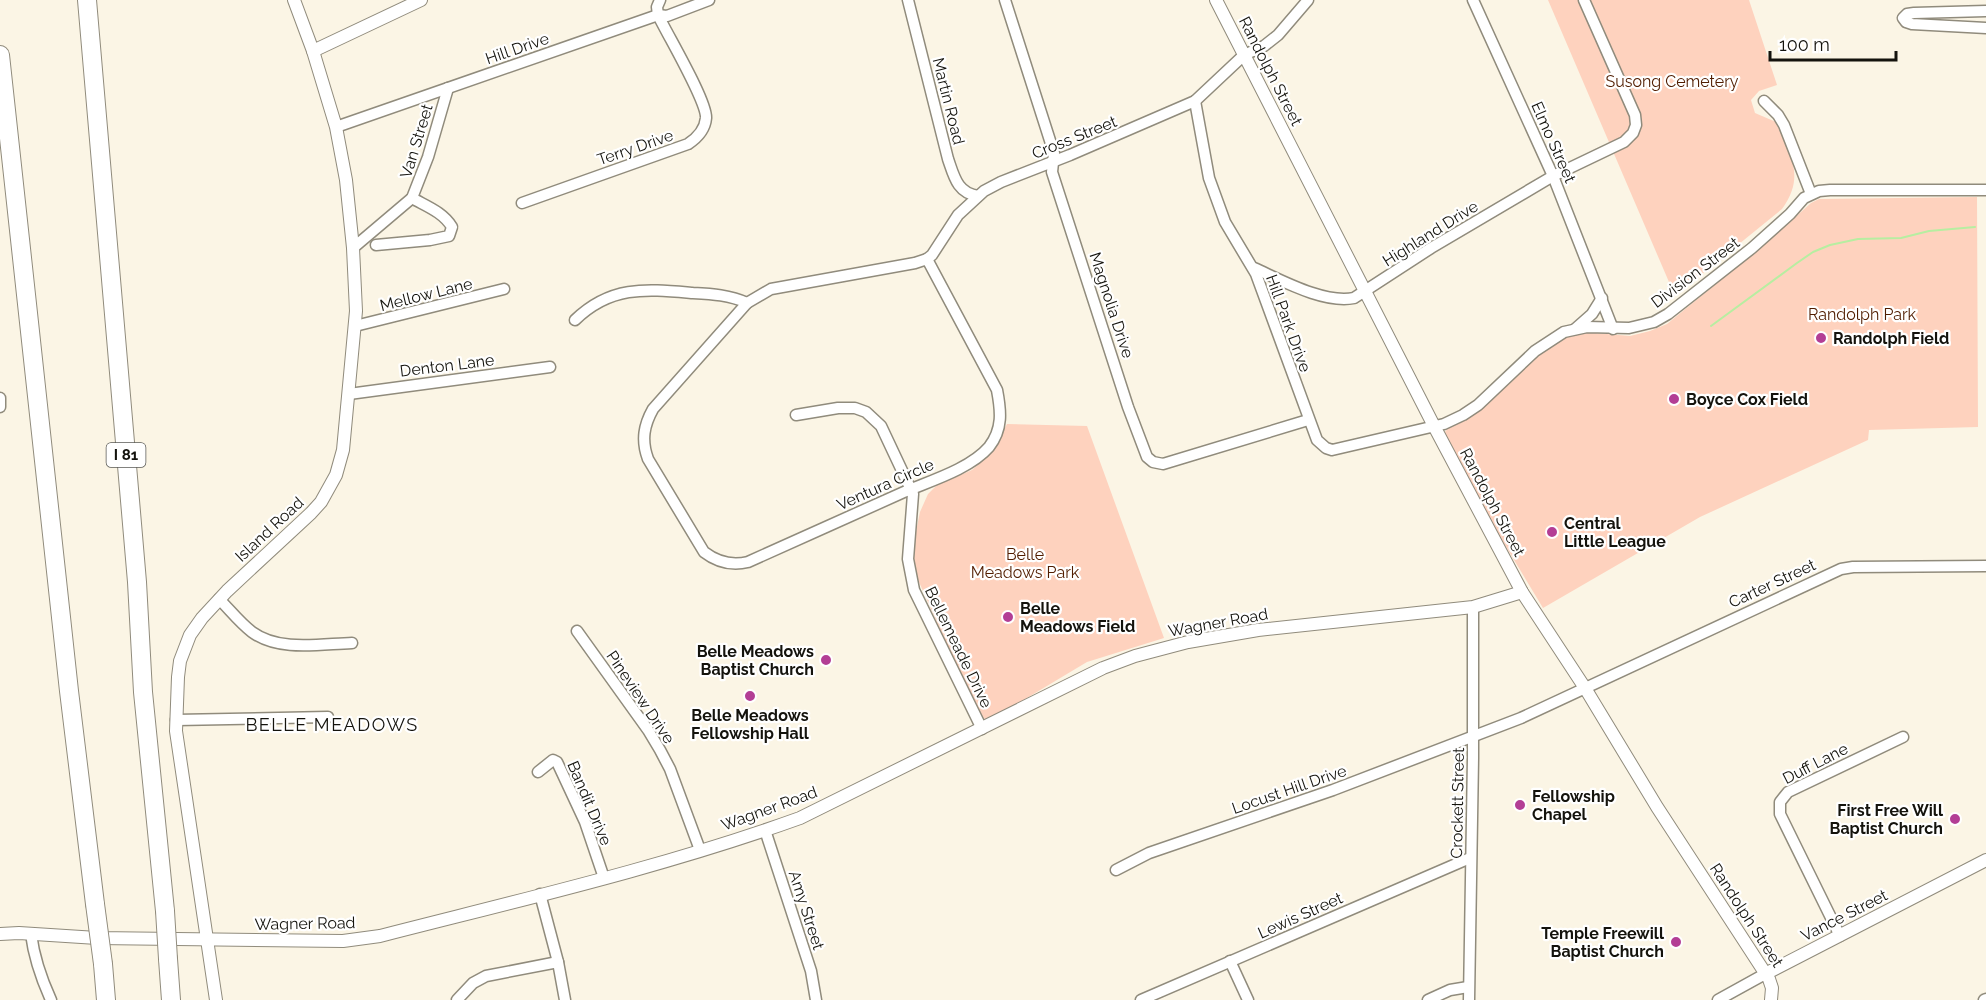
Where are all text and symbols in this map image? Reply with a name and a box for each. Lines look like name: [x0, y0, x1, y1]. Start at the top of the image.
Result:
street label: Randolph Street: [1235, 14, 1307, 129]
scale bar: [1770, 24, 1896, 62]
street label: Hill Drive: [483, 29, 551, 68]
text: 100 m: [1779, 34, 1830, 55]
street label: Martin Road: [929, 56, 969, 147]
park label: Susong Cemetery: [1605, 72, 1739, 91]
street label: Elmo Street: [1527, 99, 1580, 186]
street label: Van Street: [396, 101, 437, 181]
street label: Cross Street: [1029, 112, 1120, 163]
street label: Terry Drive: [595, 126, 676, 169]
street label: Highland Drive: [1379, 196, 1482, 270]
street label: Division Street: [1647, 233, 1744, 312]
street label: Magnolia Drive: [1085, 250, 1138, 361]
street label: Hill Park Drive: [1262, 272, 1315, 375]
street label: Mellow Lane: [378, 274, 474, 315]
park label: Randolph Park: [1808, 305, 1917, 324]
place label: Randolph Field: [1833, 329, 1949, 348]
marker: Randolph Field: [1814, 331, 1828, 345]
street label: Denton Lane: [399, 350, 495, 381]
place label: Boyce Cox Field: [1686, 390, 1808, 409]
marker: Boyce Cox Field: [1667, 392, 1681, 406]
road number: I 81: [106, 443, 146, 467]
street label: Randolph Street: [1456, 445, 1529, 560]
street label: Ventura Circle: [834, 455, 937, 514]
street label: Island Road: [231, 493, 307, 566]
place label: Central Little League: [1564, 514, 1666, 551]
marker: Central Little League: [1545, 525, 1559, 539]
park label: Belle Meadows Park: [971, 545, 1080, 582]
street label: Carter Street: [1726, 555, 1819, 612]
street label: Bellemeade Drive: [921, 583, 996, 711]
place label: Belle Meadows Field: [1020, 599, 1135, 636]
street label: Wagner Road: [1167, 604, 1269, 641]
marker: Belle Meadows Field: [1001, 610, 1015, 624]
place label: Belle Meadows Baptist Church: [697, 642, 814, 679]
street label: Pineview Drive: [603, 647, 679, 747]
marker: Belle Meadows Baptist Church: [819, 653, 833, 667]
marker: Belle Meadows Fellowship Hall: [743, 689, 757, 703]
place label: Belle Meadows Fellowship Hall: [691, 706, 810, 743]
district label: BELLE MEADOWS: [245, 714, 419, 735]
street label: Duff Lane: [1779, 739, 1851, 788]
street label: Crockett Street: [1447, 747, 1468, 859]
street label: Bandit Drive: [563, 758, 616, 848]
street label: Locust Hill Drive: [1229, 761, 1349, 818]
street label: Wagner Road: [719, 782, 820, 835]
place label: Fellowship Chapel: [1532, 787, 1615, 824]
marker: Fellowship Chapel: [1513, 798, 1527, 812]
place label: First Free Will Baptist Church: [1830, 801, 1944, 838]
marker: First Free Will Baptist Church: [1948, 812, 1962, 826]
street label: Randolph Street: [1706, 860, 1788, 971]
street label: Amy Street: [785, 868, 828, 953]
street label: Vance Street: [1798, 885, 1891, 945]
street label: Lewis Street: [1255, 888, 1346, 943]
street label: Wagner Road: [254, 913, 356, 934]
place label: Temple Freewill Baptist Church: [1541, 924, 1665, 961]
marker: Temple Freewill Baptist Church: [1669, 935, 1683, 949]

